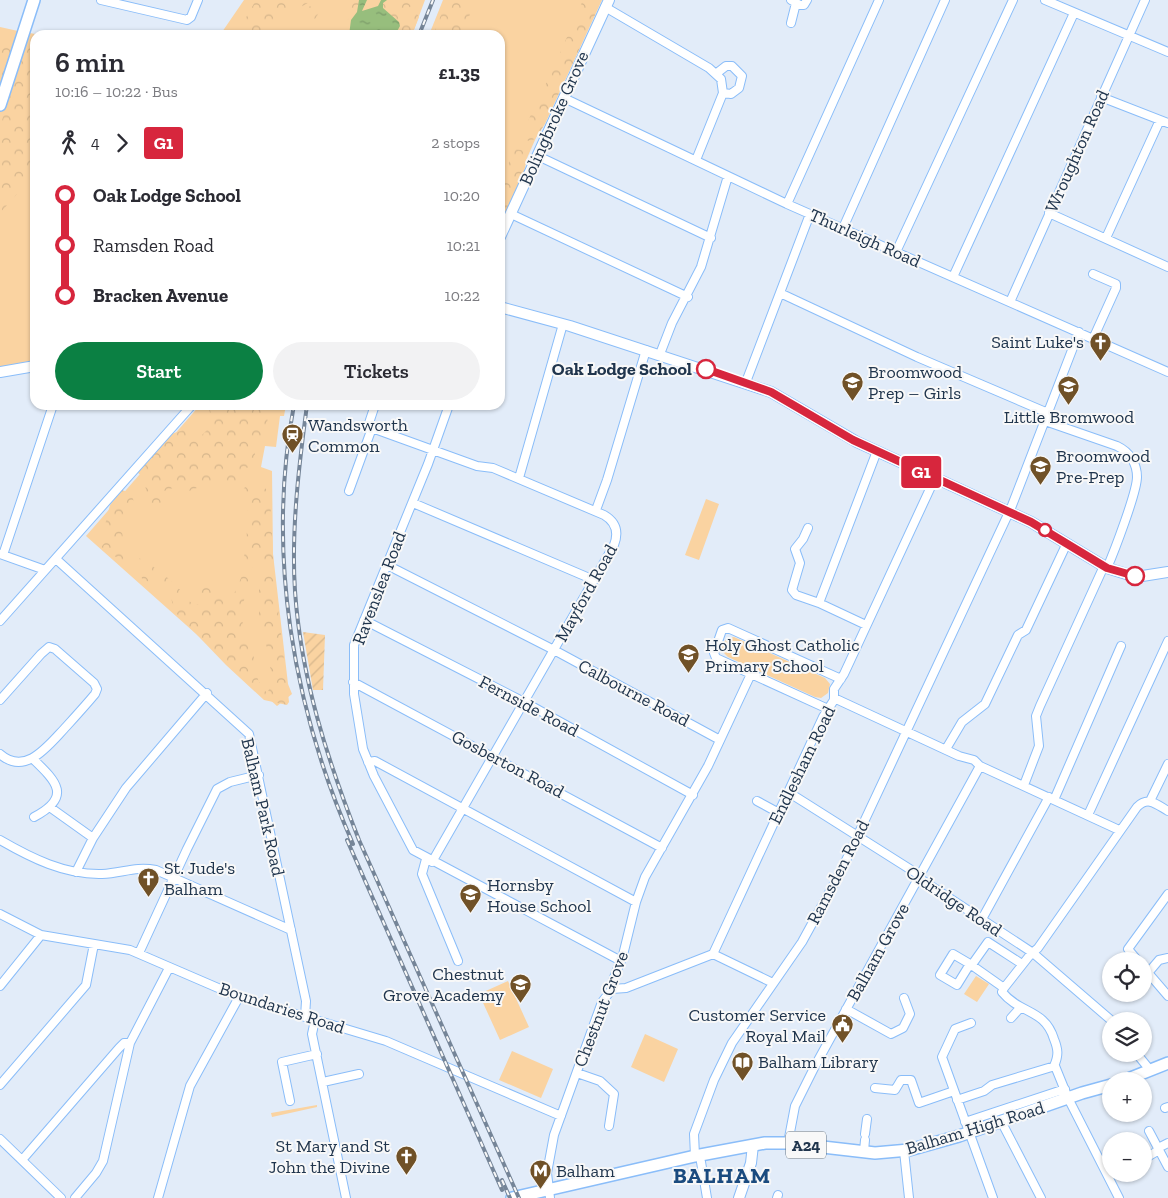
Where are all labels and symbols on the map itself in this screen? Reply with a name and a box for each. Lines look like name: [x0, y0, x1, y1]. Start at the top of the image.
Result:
street label: Bolingbroke Grove: [515, 48, 593, 188]
street label: Wroughton Road: [1040, 86, 1114, 216]
street label: Thurleigh Road: [806, 204, 924, 272]
church icon: Saint Luke's: [1088, 330, 1112, 361]
place label: Saint Luke's: [991, 331, 1084, 353]
place label: Oak Lodge School: [552, 358, 692, 380]
marker: Oak Lodge School: [696, 359, 716, 379]
place label: Broomwood Prep – Girls: [868, 361, 962, 404]
school or university icon: Broomwood Prep – Girls: [840, 370, 864, 401]
school or university icon: Little Bromwood: [1057, 375, 1081, 406]
place label: Little Bromwood: [1004, 406, 1134, 428]
place label: Wandsworth Common: [308, 414, 408, 457]
station icon: Wandsworth Common: [280, 423, 304, 454]
place label: Broomwood Pre-Prep: [1056, 445, 1150, 488]
school or university icon: Broomwood Pre-Prep: [1028, 454, 1052, 485]
line badge: G1: [898, 456, 944, 488]
unlabelled marker: [1038, 523, 1052, 537]
street label: Ravenslea Road: [347, 528, 411, 648]
street label: Mayford Road: [550, 540, 622, 646]
unlabelled marker: [1125, 566, 1145, 586]
place label: Holy Ghost Catholic Primary School: [705, 634, 860, 677]
school or university icon: Holy Ghost Catholic Primary School: [677, 643, 701, 674]
street label: Calbourne Road: [574, 654, 694, 732]
street label: Fernside Road: [475, 670, 583, 742]
street label: Endlesham Road: [764, 702, 840, 828]
street label: Gosberton Road: [448, 725, 568, 803]
street label: Balham Park Road: [236, 736, 290, 878]
street label: Ramsden Road: [802, 816, 874, 928]
place label: St. Jude's Balham: [164, 857, 235, 900]
street label: Oldridge Road: [902, 861, 1006, 941]
church icon: St. Jude's Balham: [136, 866, 160, 897]
place label: Hornsby House School: [487, 874, 591, 917]
school or university icon: Hornsby House School: [459, 883, 483, 914]
street label: Balham Grove: [842, 899, 914, 1005]
street label: Chestnut Grove: [569, 948, 633, 1070]
place label: Chestnut Grove Academy: [383, 963, 505, 1006]
school or university icon: Chestnut Grove Academy: [508, 972, 532, 1003]
street label: Boundaries Road: [216, 977, 348, 1039]
place label: Customer Service Royal Mail: [689, 1004, 826, 1047]
public building icon: Customer Service Royal Mail: [830, 1013, 854, 1044]
library icon: Balham Library: [730, 1050, 754, 1081]
place label: Balham Library: [758, 1051, 879, 1073]
street label: Balham High Road: [903, 1096, 1047, 1160]
road number: A24: [786, 1132, 826, 1158]
place label: St Mary and St John the Divine: [269, 1135, 390, 1178]
church icon: St Mary and St John the Divine: [394, 1144, 418, 1175]
metro station icon: Balham: [528, 1159, 552, 1190]
place label: Balham: [556, 1160, 615, 1182]
district label: BALHAM: [673, 1162, 771, 1189]

